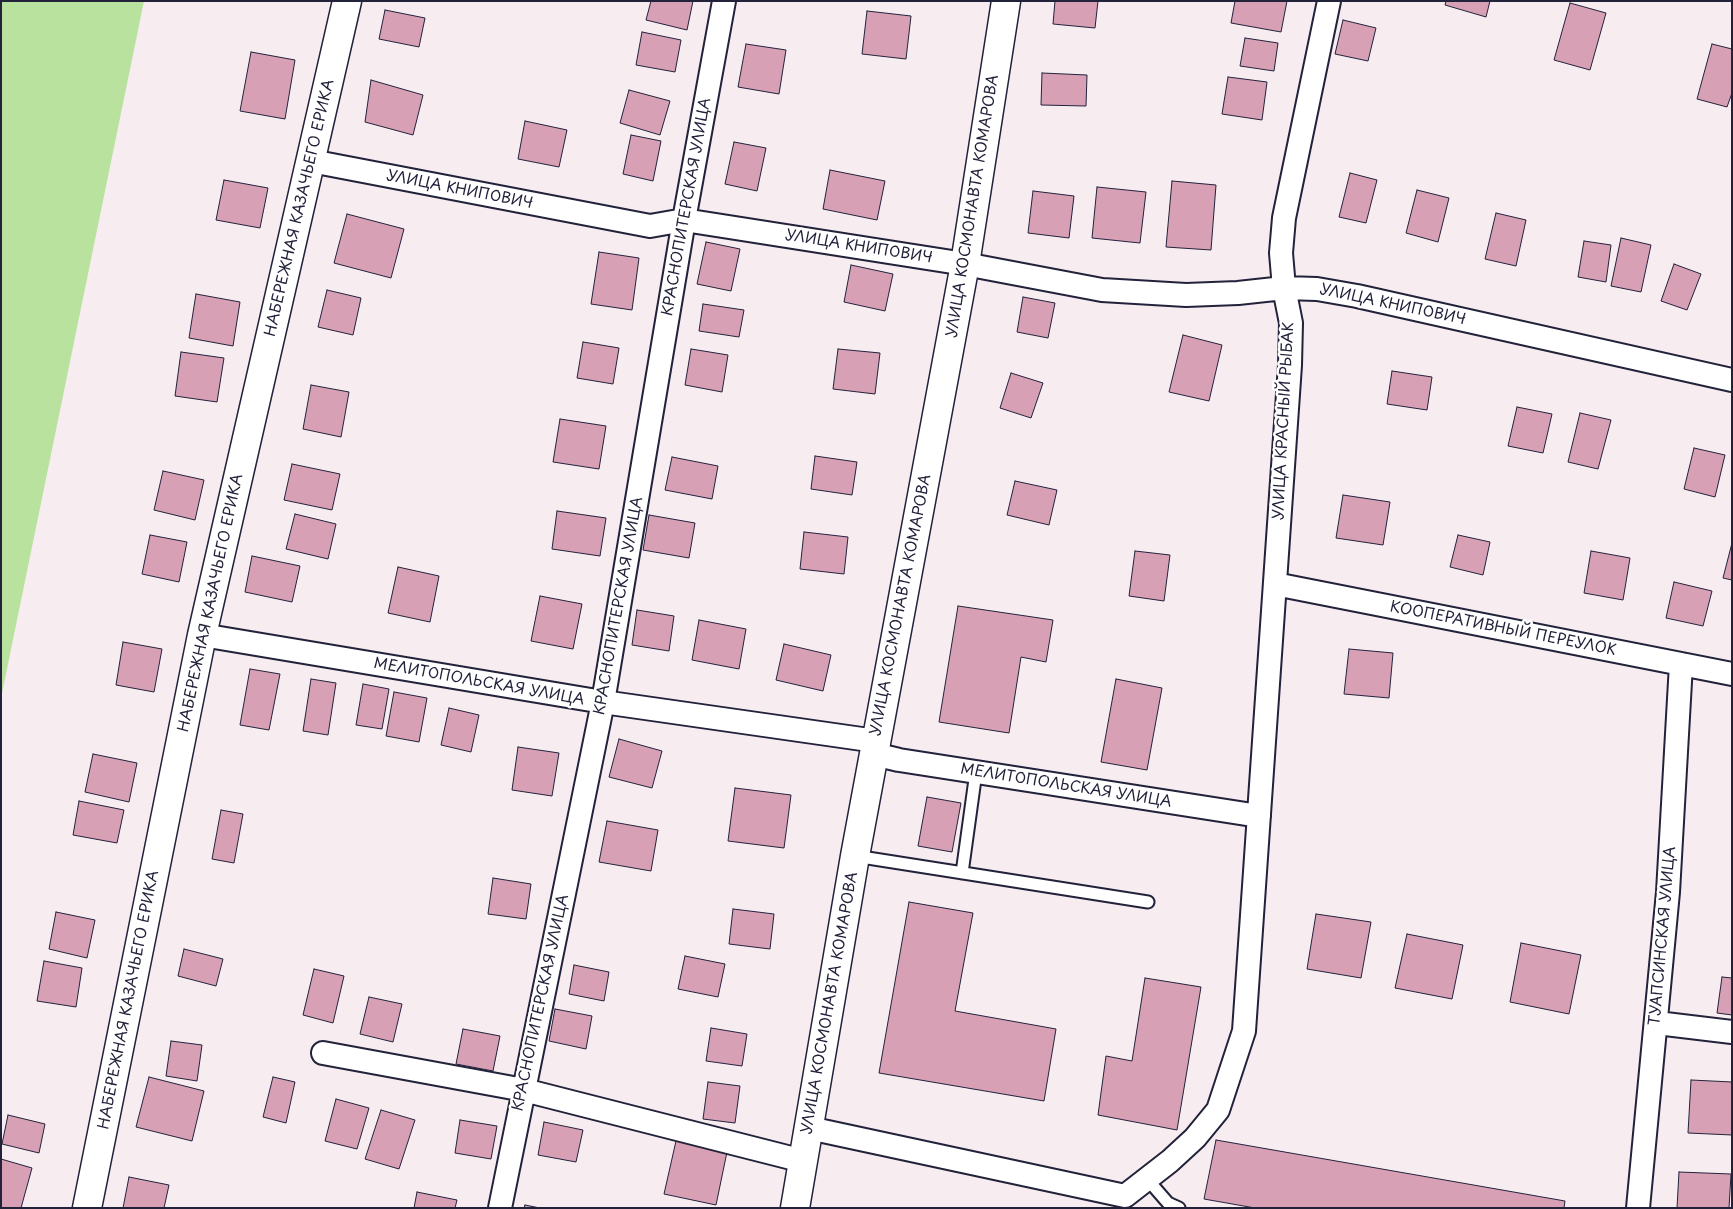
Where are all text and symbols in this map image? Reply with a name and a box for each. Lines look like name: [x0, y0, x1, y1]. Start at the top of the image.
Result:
street label: УЛИЦА КОСМОНАВТА КОМАРОВА: [943, 73, 1003, 339]
street label: НАБЕРЕЖНАЯ КАЗАЧЬЕГО ЕРИКА: [262, 78, 338, 338]
street label: КРАСНОПИТЕРСКАЯ УЛИЦА: [659, 96, 715, 318]
street label: УЛИЦА КНИПОВИЧ: [385, 167, 535, 213]
street label: УЛИЦА КНИПОВИЧ: [784, 226, 934, 268]
street label: УЛИЦА КНИПОВИЧ: [1318, 281, 1468, 329]
street label: УЛИЦА КРАСНЫЙ РЫБАК: [1270, 322, 1298, 520]
street label: НАБЕРЕЖНАЯ КАЗАЧЬЕГО ЕРИКА: [175, 472, 247, 734]
street label: УЛИЦА КОСМОНАВТА КОМАРОВА: [867, 473, 935, 737]
street label: КРАСНОПИТЕРСКАЯ УЛИЦА: [591, 495, 647, 717]
street label: КООПЕРАТИВНЫЙ ПЕРЕУЛОК: [1388, 598, 1618, 660]
street label: МЕЛИТОПОЛЬСКАЯ УЛИЦА: [372, 655, 586, 709]
street label: МЕЛИТОПОЛЬСКАЯ УЛИЦА: [959, 760, 1173, 812]
street label: ТУАПСИНСКАЯ УЛИЦА: [1646, 846, 1680, 1026]
street label: НАБЕРЕЖНАЯ КАЗАЧЬЕГО ЕРИКА: [95, 869, 163, 1131]
street label: УЛИЦА КОСМОНАВТА КОМАРОВА: [798, 871, 862, 1135]
street label: КРАСНОПИТЕРСКАЯ УЛИЦА: [509, 893, 573, 1113]

